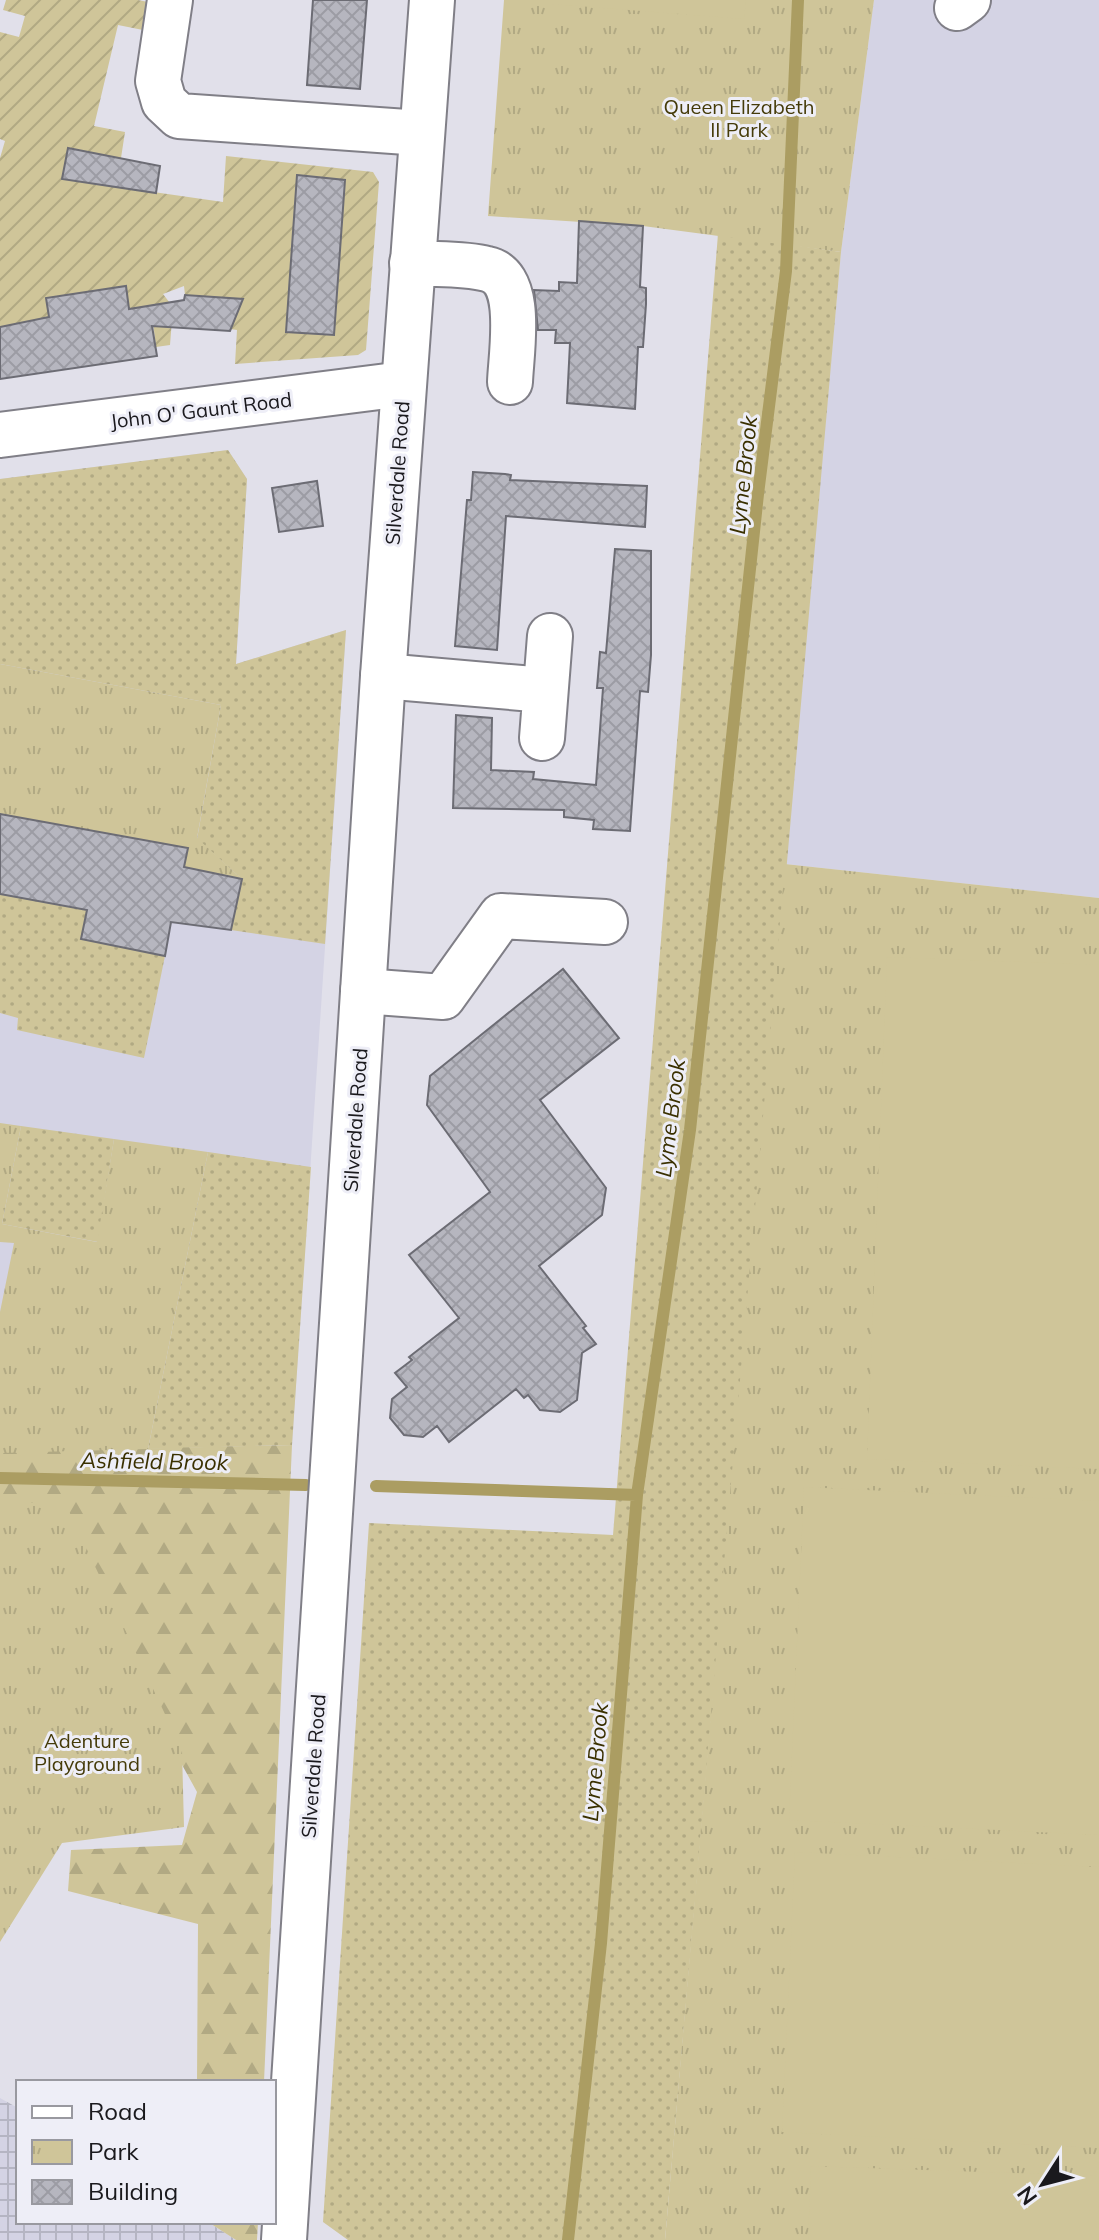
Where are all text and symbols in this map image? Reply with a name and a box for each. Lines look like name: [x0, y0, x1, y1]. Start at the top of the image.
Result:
park label: Queen Elizabeth II Park: [664, 94, 814, 142]
street label: John O' Gaunt Road: [109, 386, 293, 434]
street label: Silverdale Road: [379, 400, 415, 546]
water label: Lyme Brook: [723, 414, 763, 536]
street label: Silverdale Road: [337, 1047, 373, 1193]
water label: Lyme Brook: [649, 1057, 691, 1179]
water label: Ashfield Brook: [79, 1446, 229, 1476]
street label: Silverdale Road: [295, 1693, 331, 1839]
water label: Lyme Brook: [576, 1701, 614, 1823]
park label: Adenture Playground: [34, 1728, 140, 1776]
legend: [16, 2080, 276, 2224]
text: Road: [88, 2096, 147, 2126]
text: Park: [88, 2136, 139, 2166]
north arrow: [1003, 2144, 1083, 2224]
text: Building: [88, 2176, 178, 2206]
text: N: [1011, 2181, 1043, 2211]

